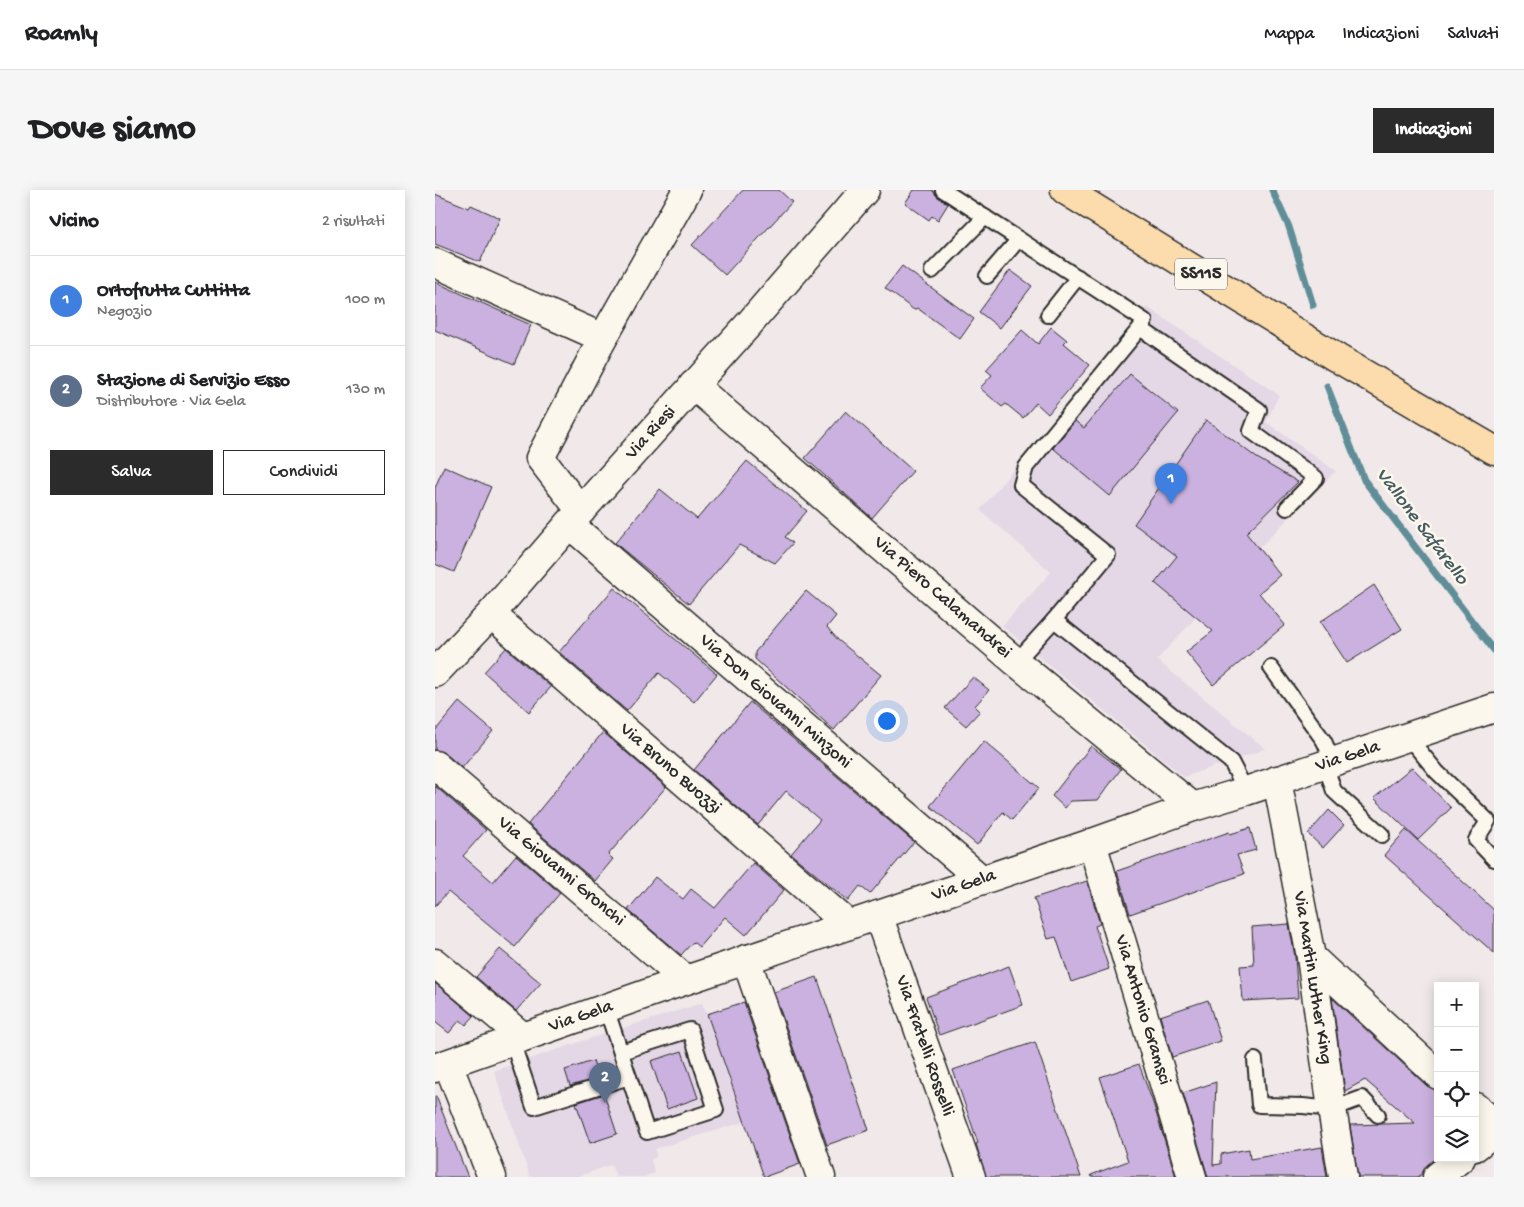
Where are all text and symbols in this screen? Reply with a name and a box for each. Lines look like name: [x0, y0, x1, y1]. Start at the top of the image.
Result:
text: Roamly: [25, 20, 98, 49]
text: Mappa: [1264, 24, 1314, 45]
text: Indicazioni: [1342, 24, 1420, 45]
text: Salvati: [1448, 24, 1499, 45]
button: Indicazioni: [1373, 108, 1494, 153]
text: Dove siamo: [30, 110, 196, 151]
text: Vicino: [50, 210, 99, 235]
text: 2 risultati: [322, 213, 385, 232]
road number: SS115: [1175, 258, 1227, 290]
text: Ortofrutta Cuttitta: [97, 280, 250, 303]
text: 1: [63, 291, 69, 310]
text: 100 m: [345, 291, 385, 310]
text: Negozio: [97, 303, 152, 322]
text: Stazione di Servizio Esso: [97, 370, 290, 393]
text: 2: [62, 381, 70, 400]
text: 130 m: [346, 381, 385, 400]
text: Distributore · Via Gela: [97, 393, 246, 412]
street label: Via Riesi: [620, 401, 681, 465]
button: Salva: [50, 450, 213, 495]
button: Condividi: [223, 450, 385, 495]
pin: 1: [1155, 463, 1187, 504]
water label: Vallone Safarello: [1370, 464, 1473, 591]
street label: Via Piero Calamandrei: [867, 531, 1016, 664]
street label: Via Don Giovanni Minzoni: [693, 629, 856, 775]
your location: [874, 708, 900, 734]
street label: Via Bruno Buozzi: [613, 718, 726, 820]
street label: Via Gela: [1312, 735, 1384, 778]
street label: Via Giovanni Gronchi: [492, 811, 630, 932]
street label: Via Gela: [928, 864, 1000, 908]
street label: Via Martin Luther King: [1287, 889, 1337, 1066]
street label: Via Antonio Gramsci: [1108, 931, 1176, 1088]
street label: Via Fratelli Rosselli: [889, 972, 959, 1119]
map controls: [1434, 982, 1479, 1162]
button: +: [1434, 982, 1479, 1027]
street label: Via Gela: [545, 995, 617, 1039]
button: −: [1434, 1027, 1479, 1072]
pin: 2: [589, 1062, 621, 1103]
button: locate: [1434, 1072, 1479, 1117]
button: layers: [1434, 1117, 1479, 1162]

